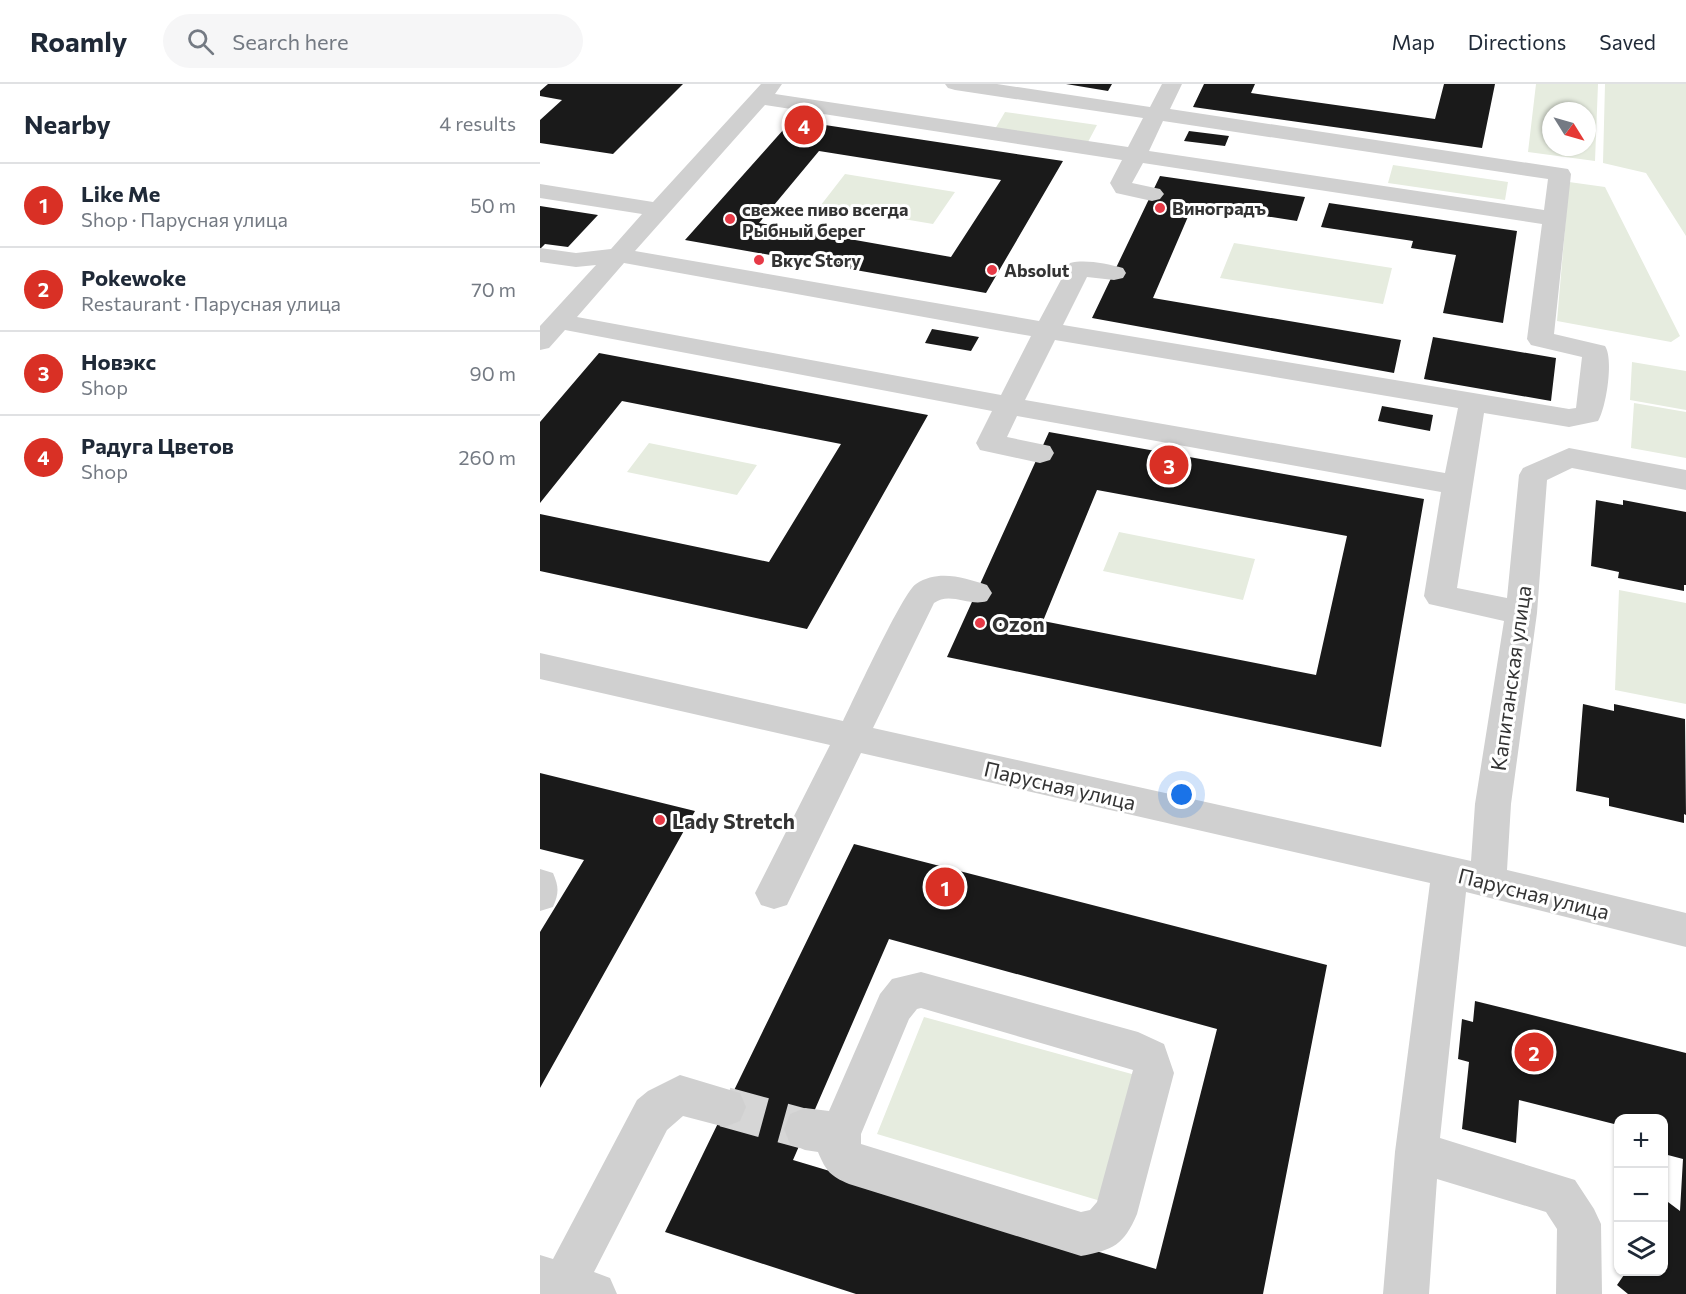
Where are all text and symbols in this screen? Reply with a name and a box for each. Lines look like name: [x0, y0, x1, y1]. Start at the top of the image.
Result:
search box: [163, 14, 583, 68]
text: Roamly: [30, 24, 127, 58]
icon: search: [184, 25, 217, 58]
text: Search here: [232, 28, 349, 55]
text: Map: [1392, 29, 1435, 54]
text: Directions: [1468, 29, 1566, 54]
text: Saved: [1599, 29, 1656, 54]
pin: 4: [784, 102, 824, 147]
north arrow: [1542, 102, 1596, 156]
text: Nearby: [24, 108, 111, 139]
text: 4 results: [439, 111, 516, 135]
text: Like Me: [81, 180, 160, 207]
text: 1: [39, 193, 48, 217]
text: 50 m: [470, 193, 516, 217]
place label: Виноградъ: [1172, 197, 1266, 219]
place label: свежее пиво всегда Рыбный берег: [742, 198, 908, 241]
marker: Виноградъ: [1153, 201, 1167, 215]
text: Shop · Парусная улица: [81, 207, 288, 231]
marker: свежее пиво всегда Рыбный берег: [723, 212, 737, 226]
place label: Вкус Story: [771, 249, 861, 271]
marker: Вкус Story: [752, 253, 766, 267]
place label: Absolut: [1004, 259, 1070, 281]
marker: Absolut: [985, 263, 999, 277]
text: Pokewoke: [81, 264, 186, 291]
text: 2: [38, 277, 49, 301]
text: 70 m: [471, 277, 516, 301]
text: Restaurant · Парусная улица: [81, 291, 341, 315]
text: Новэкс: [81, 348, 156, 375]
text: 3: [38, 361, 49, 385]
text: 90 m: [470, 361, 516, 385]
text: Shop: [81, 375, 128, 399]
text: Радуга Цветов: [81, 432, 234, 459]
pin: 3: [1150, 442, 1188, 488]
text: 4: [37, 445, 50, 469]
text: 260 m: [458, 445, 516, 469]
text: Shop: [81, 459, 128, 483]
street label: Капитанская улица: [1485, 584, 1535, 772]
place label: Ozon: [992, 611, 1045, 636]
marker: Ozon: [973, 616, 987, 630]
street label: Парусная улица: [982, 755, 1138, 815]
your location: [1167, 780, 1196, 809]
place label: Lady Stretch: [672, 808, 795, 833]
marker: Lady Stretch: [653, 813, 667, 827]
street label: Парусная улица: [1456, 862, 1612, 924]
pin: 1: [926, 864, 964, 910]
pin: 2: [1514, 1030, 1554, 1074]
map controls: [1614, 1114, 1668, 1276]
button: +: [1614, 1114, 1668, 1168]
button: −: [1614, 1168, 1668, 1222]
button: layers: [1614, 1222, 1668, 1276]

